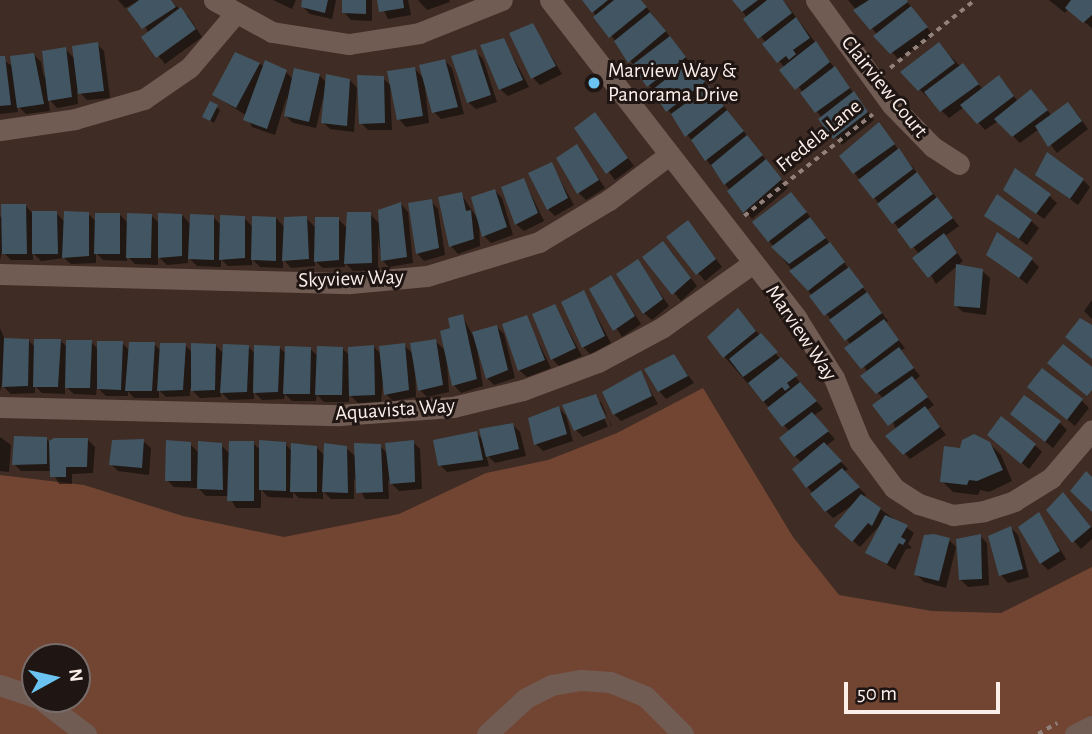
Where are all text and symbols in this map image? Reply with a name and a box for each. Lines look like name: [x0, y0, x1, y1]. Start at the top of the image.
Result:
street label: Clairview Court: [835, 31, 933, 143]
place label: Marview Way & Panorama Drive: [608, 58, 739, 108]
marker: Marview Way & Panorama Drive: [586, 75, 602, 91]
street label: Fredela Lane: [771, 94, 867, 178]
street label: Skyview Way: [298, 265, 404, 293]
street label: Marview Way: [760, 280, 842, 386]
street label: Aquavista Way: [334, 393, 456, 427]
north arrow: [21, 643, 91, 713]
text: N: [65, 667, 86, 683]
scale bar: [847, 668, 1003, 712]
text: 50 m: [857, 683, 897, 704]

